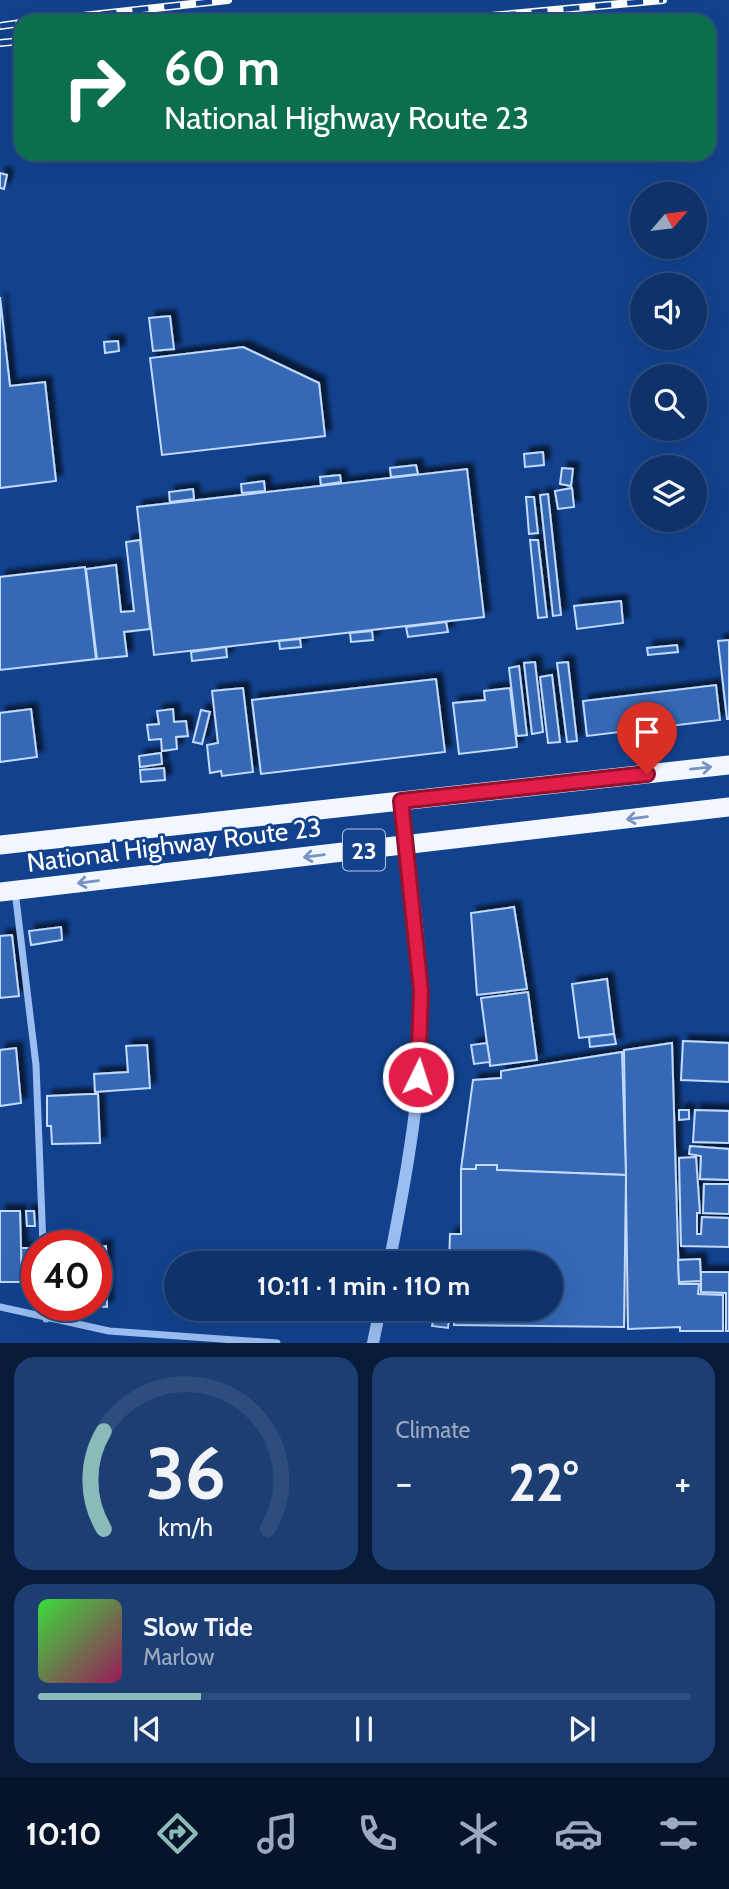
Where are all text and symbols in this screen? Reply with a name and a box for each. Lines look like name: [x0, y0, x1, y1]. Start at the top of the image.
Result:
text: 60 m: [164, 38, 280, 97]
icon: right: [49, 42, 140, 133]
text: National Highway Route 23: [164, 98, 529, 137]
north arrow: [630, 182, 707, 259]
map controls: [630, 182, 707, 532]
button: sound: [630, 273, 707, 350]
button: search: [630, 364, 707, 441]
button: layers: [630, 455, 707, 532]
pin: [617, 702, 677, 774]
icon: arrive: [628, 713, 666, 751]
one-way arrow: [689, 762, 712, 775]
street label: National Highway Route 23: [25, 811, 323, 879]
one-way arrow: [626, 812, 649, 825]
road number: 23: [343, 830, 385, 870]
one-way arrow: [303, 849, 325, 862]
one-way arrow: [77, 875, 99, 888]
position arrow: [381, 1040, 455, 1114]
speed limit sign: 40: [21, 1230, 112, 1321]
text: 10:11 · 1 min · 110 m: [257, 1270, 470, 1302]
text: Climate: [396, 1416, 470, 1444]
text: 36: [146, 1430, 226, 1518]
text: 22°: [508, 1451, 578, 1514]
text: −: [396, 1459, 412, 1506]
text: +: [674, 1459, 691, 1506]
text: km/h: [158, 1512, 213, 1542]
text: Slow Tide: [143, 1611, 253, 1643]
text: Marlow: [143, 1643, 214, 1671]
icon: previous: [128, 1710, 166, 1748]
icon: pause: [345, 1710, 383, 1748]
icon: next: [563, 1710, 601, 1748]
icon: directions: [153, 1809, 202, 1858]
icon: music: [253, 1809, 302, 1858]
icon: phone: [353, 1809, 402, 1858]
icon: climate: [454, 1809, 503, 1858]
icon: car: [554, 1809, 603, 1858]
icon: filters: [654, 1809, 703, 1858]
text: 10:10: [26, 1814, 102, 1853]

